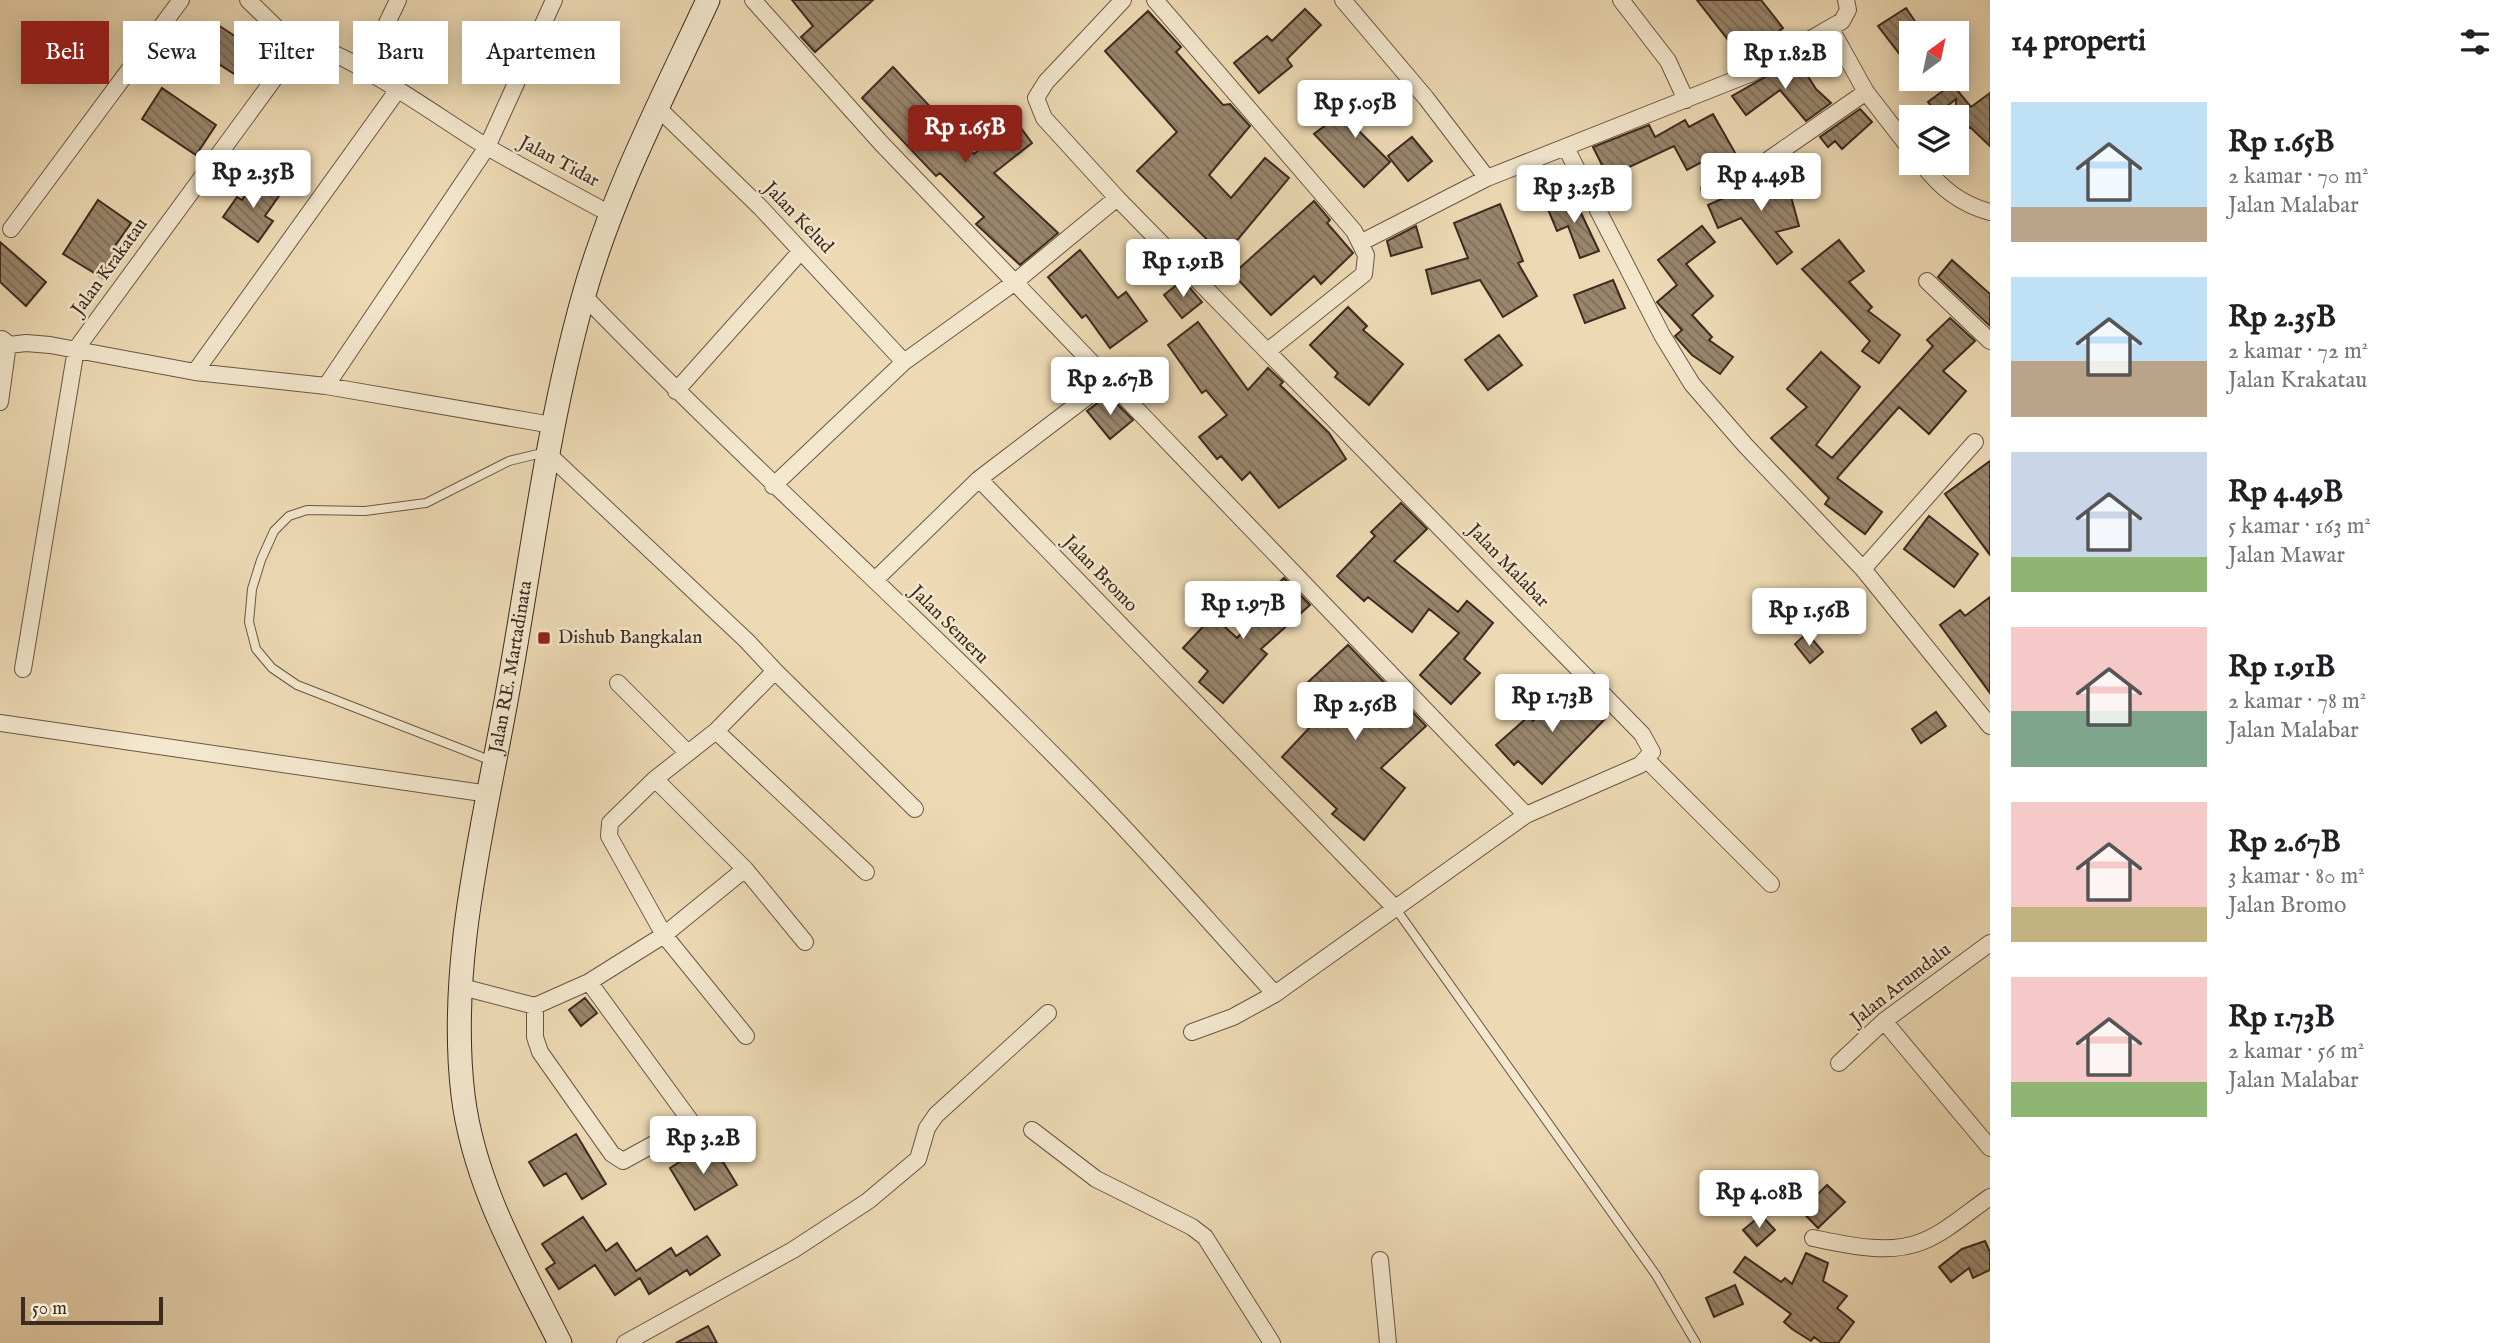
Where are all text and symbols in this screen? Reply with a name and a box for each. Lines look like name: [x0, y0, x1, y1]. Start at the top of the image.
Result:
chip: Beli: [21, 21, 109, 84]
chip: Sewa: [123, 21, 220, 84]
chip: Filter: [234, 21, 339, 84]
chip: Baru: [353, 21, 448, 84]
chip: Apartemen: [462, 21, 620, 84]
north arrow: [1899, 21, 1969, 91]
map controls: [1899, 21, 1969, 175]
text: 14 properti: [2011, 23, 2146, 61]
icon: filters: [2456, 23, 2494, 61]
pin: Rp 1.82B: [1713, 32, 1857, 91]
text: Rp 1.82B: [1743, 39, 1827, 68]
pin: Rp 5.05B: [1283, 80, 1427, 140]
text: Rp 5.05B: [1314, 88, 1396, 117]
button: layers: [1899, 105, 1969, 175]
pin: Rp 1.65B: [893, 106, 1037, 165]
text: Rp 1.65B: [924, 113, 1006, 142]
text: Rp 1.65B: [2228, 124, 2334, 162]
street label: Jalan Tidar: [513, 130, 603, 193]
icon: home: [2067, 130, 2151, 214]
pin: Rp 2.35B: [181, 150, 325, 210]
pin: Rp 4.49B: [1689, 154, 1833, 213]
text: Rp 2.35B: [212, 158, 294, 187]
text: Rp 4.49B: [1717, 161, 1805, 190]
text: 2 kamar · 70 m²: [2228, 162, 2369, 191]
pin: Rp 3.25B: [1502, 166, 1646, 225]
text: Rp 3.25B: [1533, 173, 1615, 202]
street label: Jalan Kelud: [756, 176, 839, 260]
text: Jalan Malabar: [2228, 191, 2359, 220]
street label: Jalan Krakatau: [65, 213, 154, 322]
pin: Rp 1.91B: [1111, 240, 1255, 299]
text: Rp 1.91B: [1142, 247, 1224, 276]
text: Rp 2.35B: [2228, 299, 2336, 337]
icon: home: [2067, 305, 2151, 389]
text: 2 kamar · 72 m²: [2228, 337, 2368, 366]
pin: Rp 2.67B: [1038, 358, 1182, 417]
text: Rp 2.67B: [1067, 365, 1153, 394]
text: Jalan Krakatau: [2228, 366, 2367, 395]
text: Rp 4.49B: [2228, 474, 2343, 512]
icon: home: [2067, 480, 2151, 564]
text: 5 kamar · 163 m²: [2228, 512, 2371, 541]
street label: Jalan Malabar: [1460, 517, 1554, 613]
street label: Jalan Bromo: [1056, 529, 1143, 618]
text: Jalan Mawar: [2228, 541, 2345, 570]
street label: Jalan RE. Martadinata: [484, 578, 538, 757]
street label: Jalan Semeru: [903, 579, 994, 670]
pin: Rp 1.97B: [1171, 582, 1315, 641]
pin: Rp 1.56B: [1737, 588, 1881, 648]
text: Rp 1.97B: [1201, 589, 1285, 618]
text: Rp 1.56B: [1768, 596, 1850, 625]
place label: Dishub Bangkalan: [558, 626, 702, 650]
marker: Dishub Bangkalan: [536, 630, 552, 646]
text: Rp 1.91B: [2228, 649, 2335, 687]
icon: home: [2067, 655, 2151, 739]
pin: Rp 1.73B: [1480, 674, 1624, 734]
pin: Rp 2.56B: [1283, 682, 1427, 742]
text: Rp 1.73B: [1511, 682, 1593, 711]
text: 2 kamar · 78 m²: [2228, 687, 2366, 716]
text: Rp 2.56B: [1313, 690, 1397, 719]
text: Jalan Malabar: [2228, 716, 2359, 745]
text: Rp 2.67B: [2228, 824, 2341, 862]
icon: home: [2067, 830, 2151, 914]
text: 3 kamar · 80 m²: [2228, 862, 2365, 891]
text: Jalan Bromo: [2228, 891, 2346, 920]
street label: Jalan Arumdalu: [1844, 938, 1956, 1033]
text: Rp 1.73B: [2228, 999, 2335, 1037]
icon: home: [2067, 1005, 2151, 1089]
text: 2 kamar · 56 m²: [2228, 1037, 2365, 1066]
text: Jalan Malabar: [2228, 1066, 2359, 1095]
pin: Rp 3.2B: [638, 1116, 768, 1176]
text: Rp 3.2B: [666, 1124, 740, 1153]
pin: Rp 4.08B: [1687, 1170, 1831, 1230]
text: Rp 4.08B: [1715, 1178, 1803, 1207]
scale bar: [21, 1294, 163, 1326]
text: 50 m: [32, 1297, 67, 1321]

